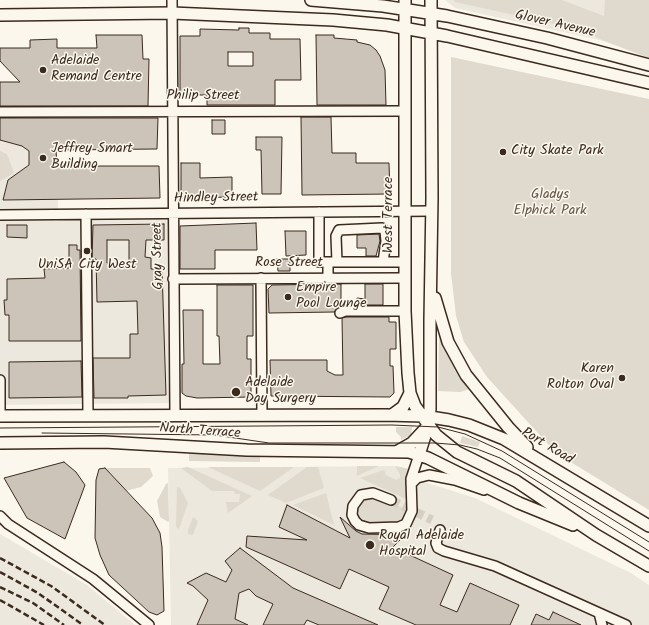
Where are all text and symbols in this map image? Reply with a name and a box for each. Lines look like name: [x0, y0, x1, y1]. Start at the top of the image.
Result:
street label: Glover Avenue: [513, 8, 597, 42]
place label: Adelaide Remand Centre: [51, 54, 142, 86]
marker: Adelaide Remand Centre: [38, 65, 48, 75]
street label: Philip Street: [166, 89, 240, 105]
place label: Jeffrey Smart Building: [51, 142, 133, 174]
place label: City Skate Park: [511, 144, 604, 160]
marker: City Skate Park: [498, 147, 508, 157]
marker: Jeffrey Smart Building: [38, 153, 48, 163]
street label: West Terrace: [382, 177, 398, 253]
park label: Gladys Elphick Park: [514, 188, 586, 220]
street label: Hindley Street: [174, 190, 258, 208]
street label: Gray Street: [150, 222, 168, 290]
marker: UniSA City West: [82, 246, 92, 256]
street label: Rose Street: [255, 256, 323, 272]
place label: UniSA City West: [38, 258, 136, 274]
place label: Empire Pool Lounge: [296, 281, 366, 314]
marker: Empire Pool Lounge: [283, 292, 293, 302]
place label: Karen Rolton Oval: [547, 362, 614, 394]
marker: Karen Rolton Oval: [617, 373, 627, 383]
place label: Adelaide Day Surgery: [245, 376, 316, 408]
marker: Adelaide Day Surgery: [230, 386, 242, 398]
street label: North Terrace: [159, 421, 241, 443]
street label: Port Road: [518, 425, 576, 469]
place label: Royal Adelaide Hospital: [379, 529, 464, 562]
marker: Royal Adelaide Hospital: [364, 539, 376, 551]

